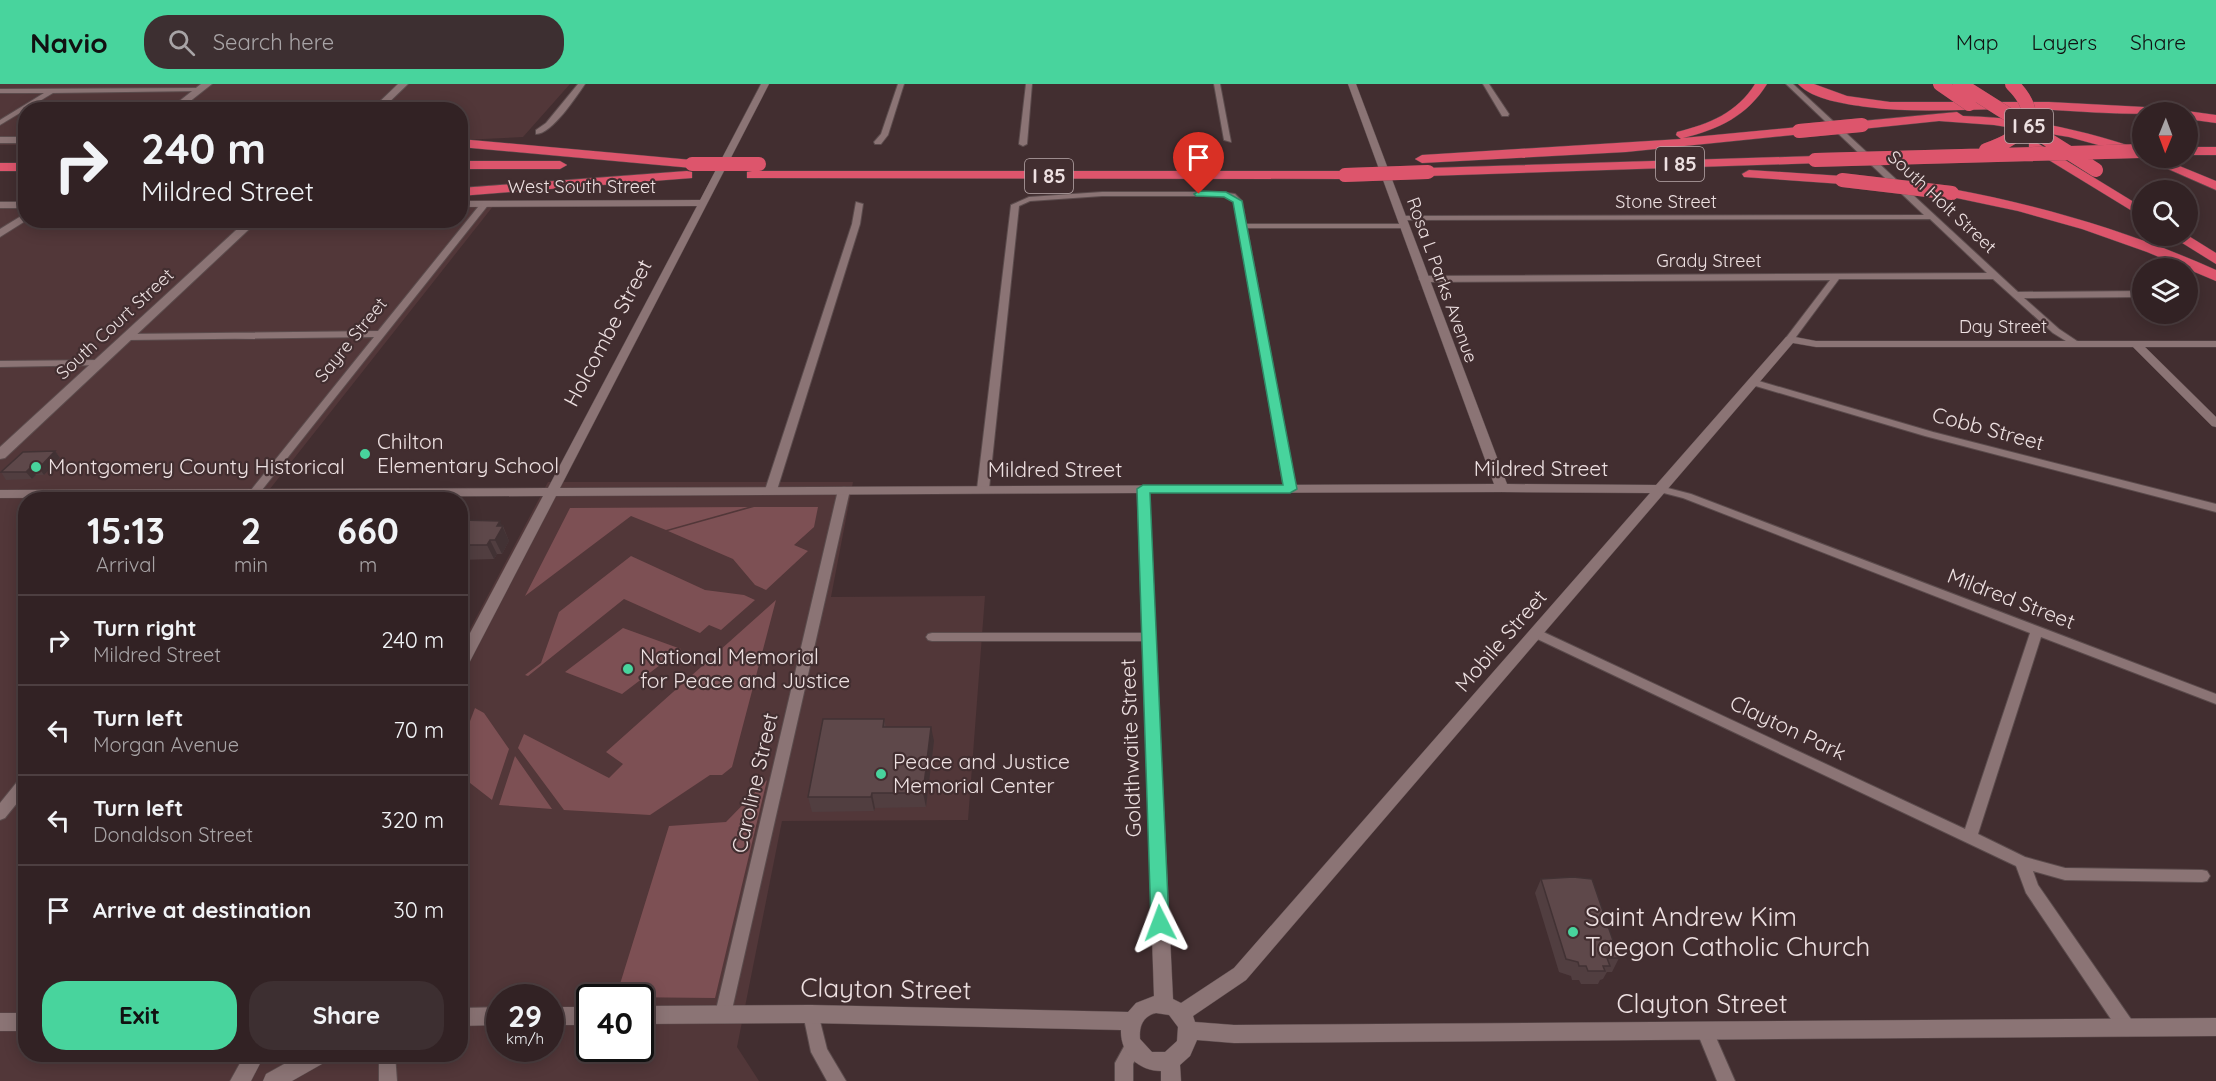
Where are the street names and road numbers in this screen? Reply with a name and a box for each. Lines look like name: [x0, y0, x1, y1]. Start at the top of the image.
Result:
road number: I 65: [2005, 109, 2053, 143]
street label: South Holt Street: [1883, 145, 2002, 258]
road number: I 85: [1656, 147, 1704, 181]
road number: I 85: [1025, 159, 1073, 193]
street label: West South Street: [508, 175, 656, 198]
street label: Stone Street: [1615, 190, 1717, 213]
street label: Rosa L Parks Avenue: [1402, 194, 1483, 366]
street label: Grady Street: [1656, 249, 1762, 272]
street label: Holcombe Street: [557, 255, 657, 411]
street label: South Court Street: [51, 263, 178, 384]
street label: Sayre Street: [310, 293, 392, 387]
street label: Day Street: [1959, 315, 2047, 338]
street label: Cobb Street: [1929, 401, 2047, 455]
street label: Mildred Street: [1474, 455, 1608, 481]
street label: Mildred Street: [988, 456, 1122, 482]
street label: Mildred Street: [1944, 562, 2079, 634]
street label: Mobile Street: [1449, 584, 1552, 697]
street label: Goldthwaite Street: [1114, 658, 1146, 838]
street label: Clayton Park: [1726, 689, 1851, 765]
street label: Caroline Street: [725, 710, 783, 855]
street label: Clayton Street: [800, 971, 972, 1006]
street label: Clayton Street: [1616, 987, 1788, 1020]

